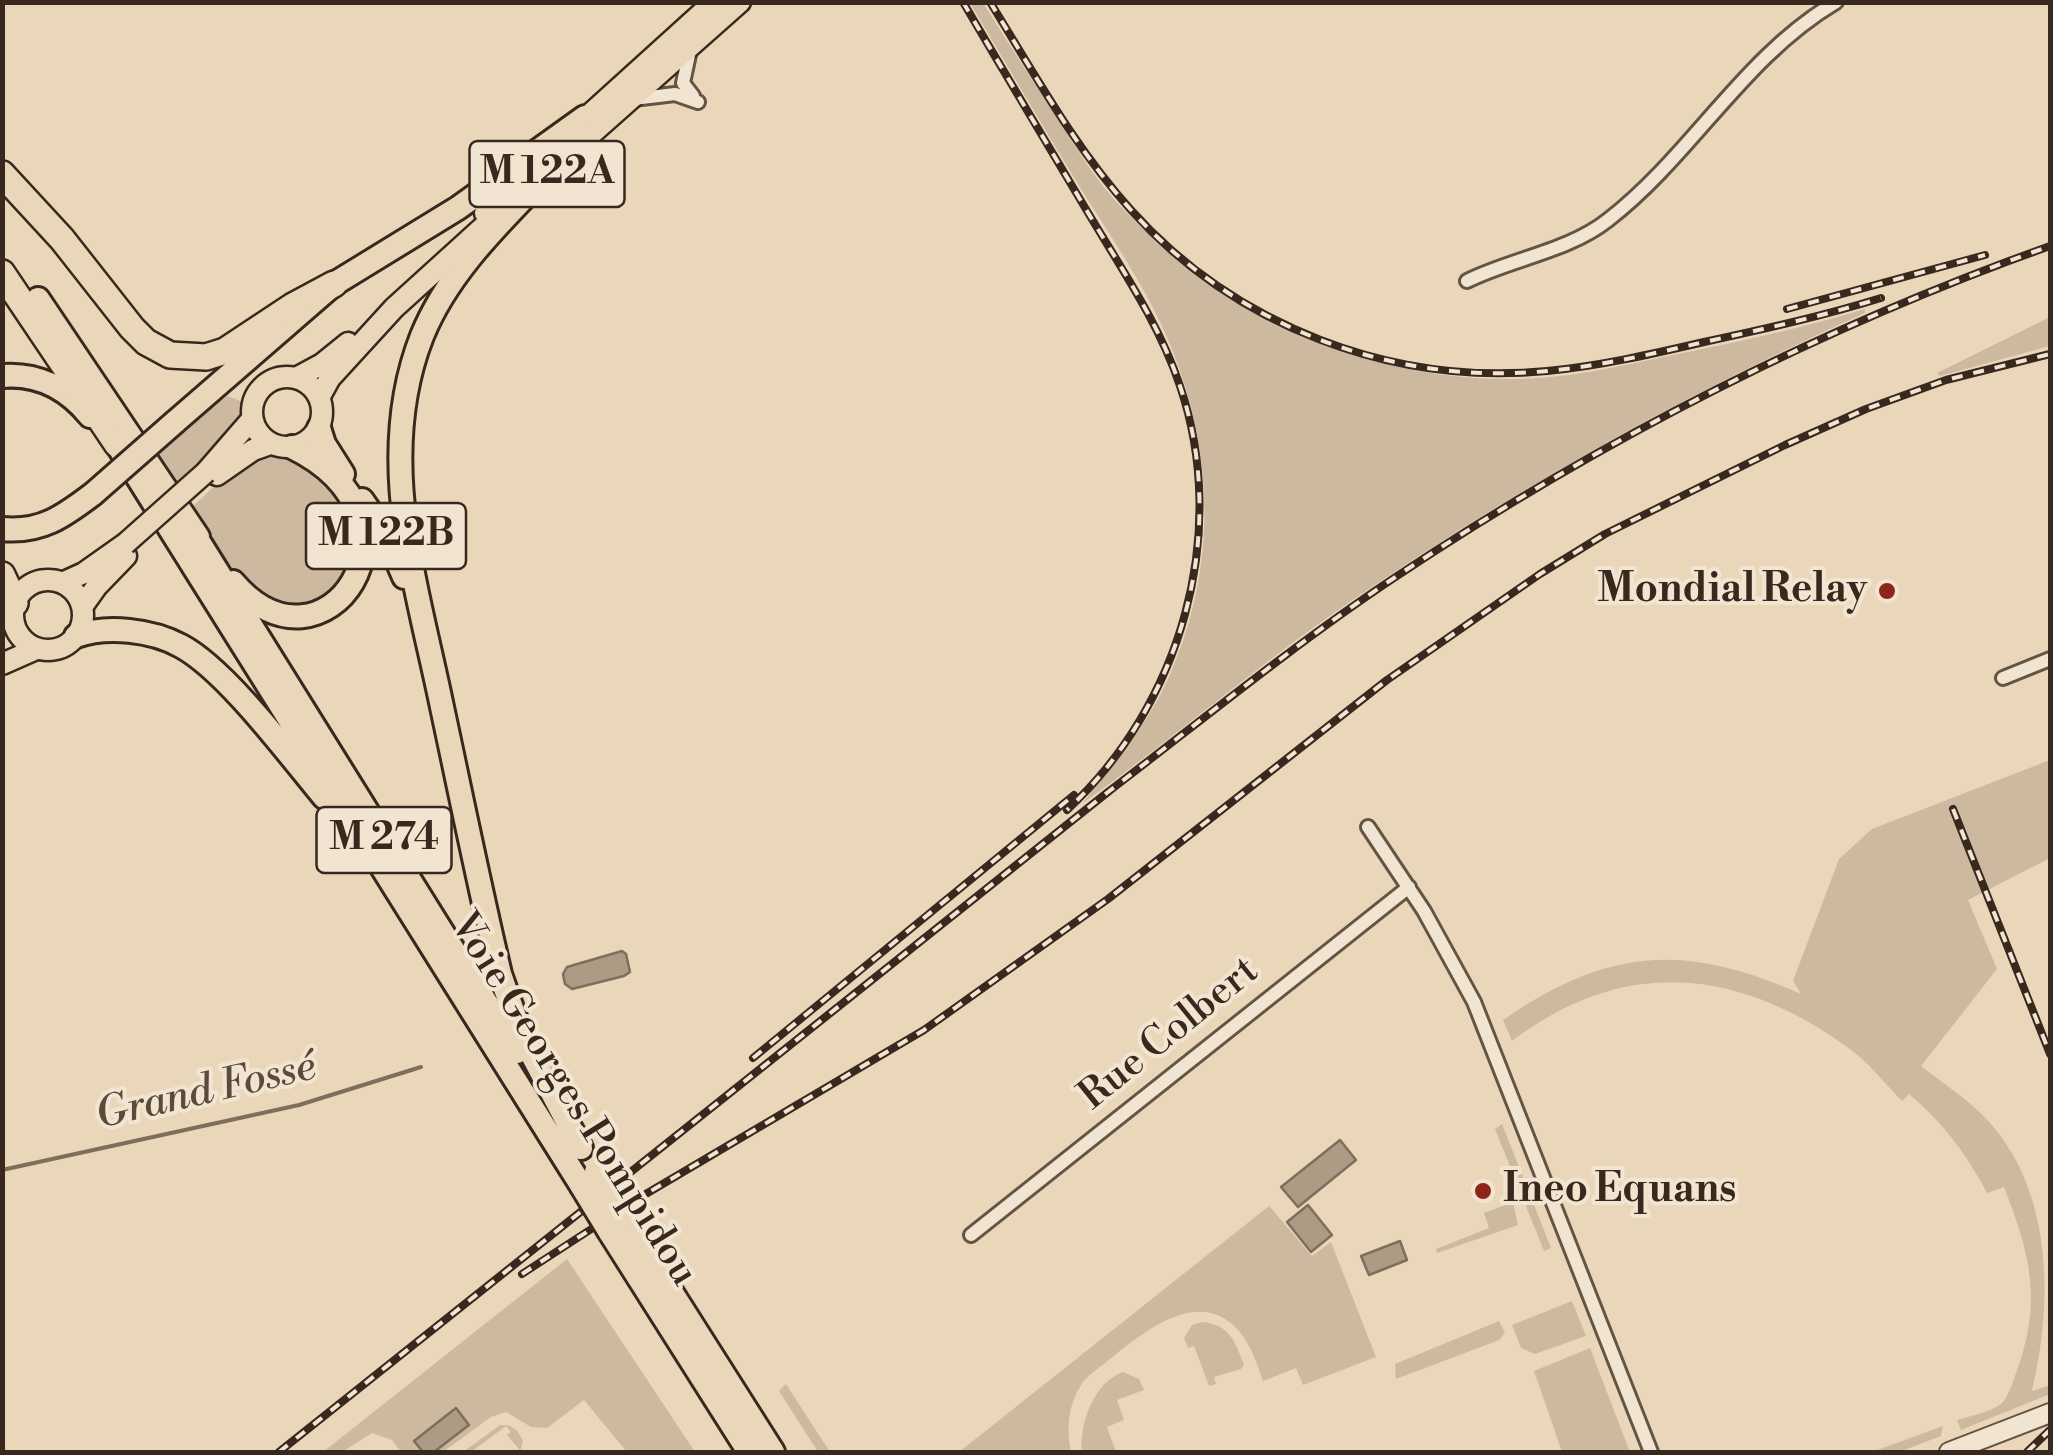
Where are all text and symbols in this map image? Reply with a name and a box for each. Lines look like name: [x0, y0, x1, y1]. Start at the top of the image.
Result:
road number: M 122A: [470, 141, 624, 207]
road number: M 122B: [306, 503, 466, 569]
place label: Mondial Relay: [1597, 567, 1867, 615]
marker: Mondial Relay: [1876, 580, 1898, 602]
road number: M 274: [316, 807, 452, 873]
street label: Voie Georges Pompidou: [438, 905, 706, 1295]
street label: Rue Colbert: [1071, 948, 1269, 1122]
water label: Grand Fossé: [91, 1043, 321, 1143]
place label: Ineo Equans: [1503, 1167, 1736, 1215]
marker: Ineo Equans: [1472, 1180, 1494, 1202]

